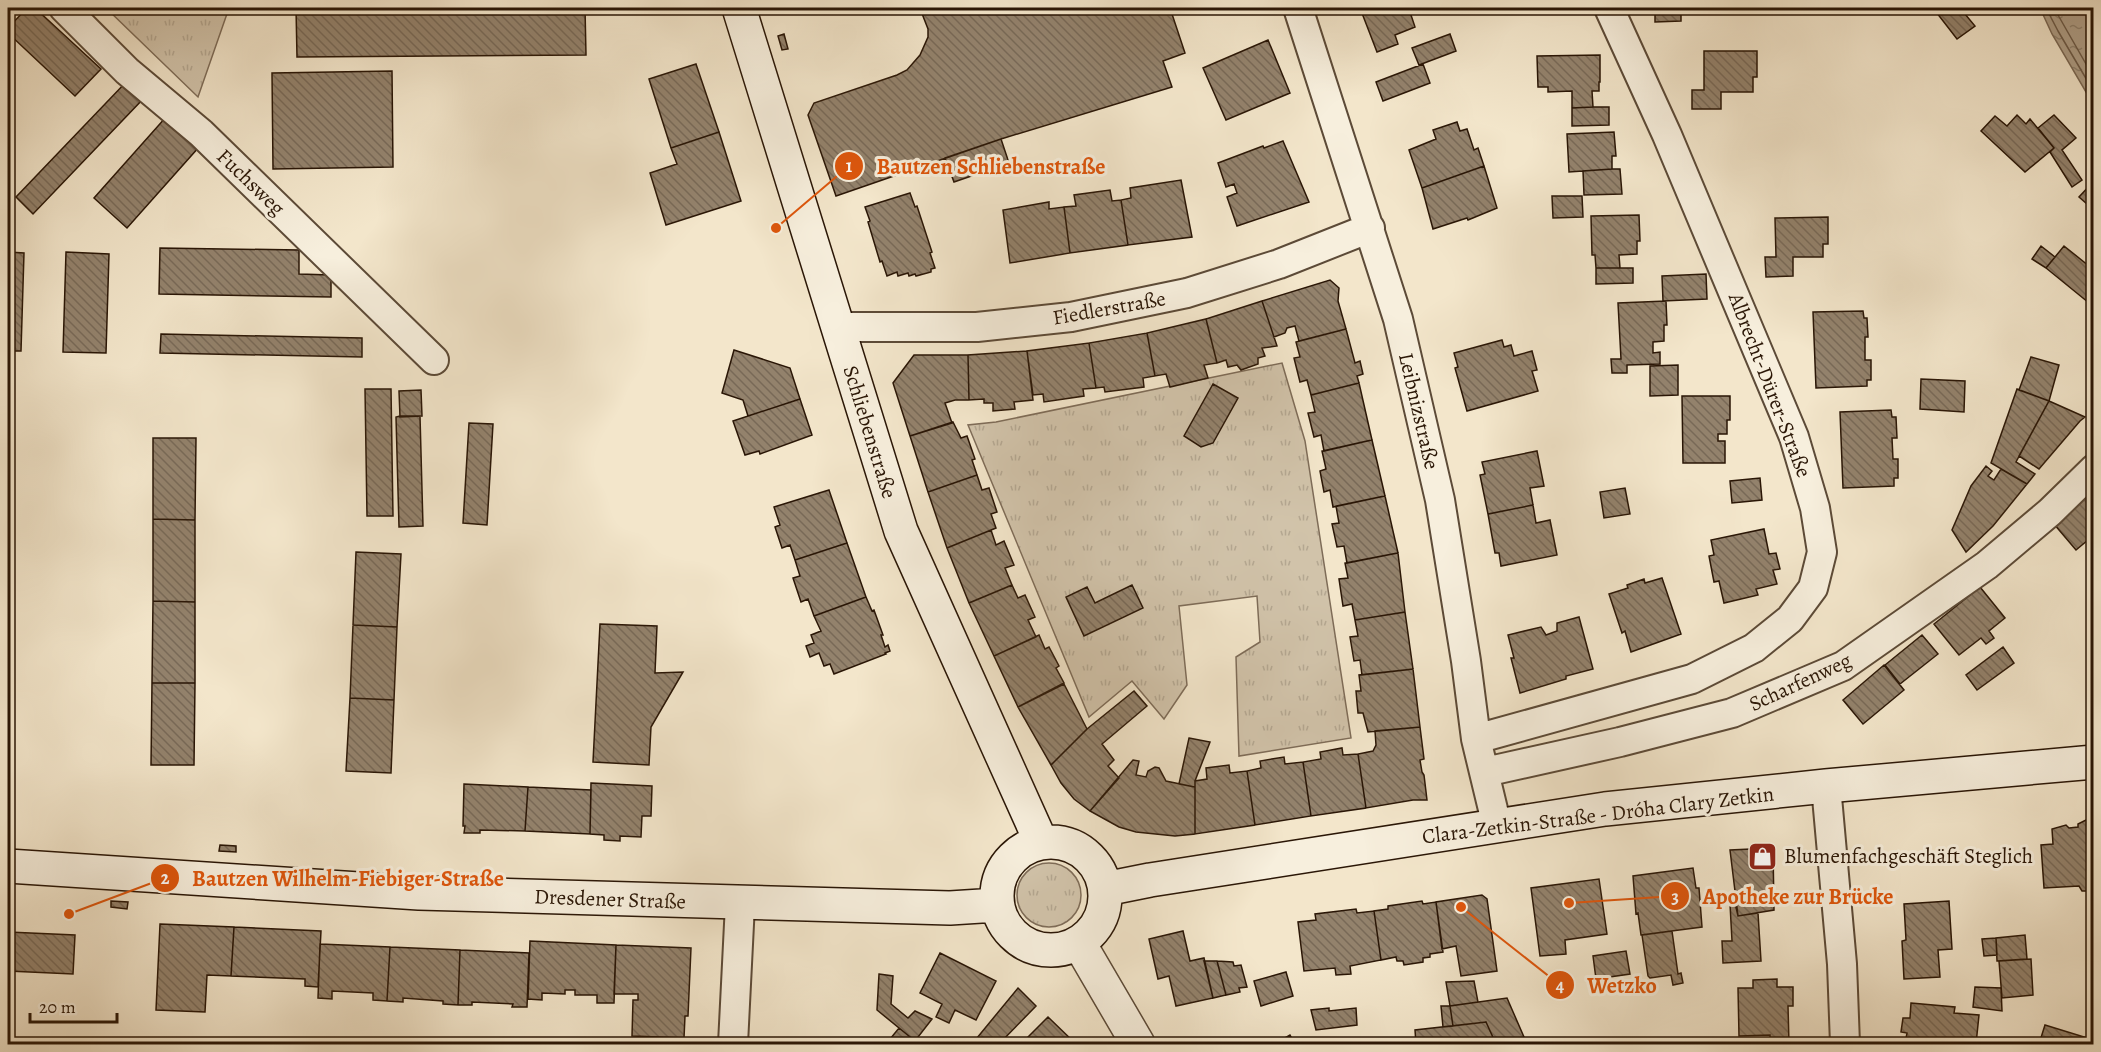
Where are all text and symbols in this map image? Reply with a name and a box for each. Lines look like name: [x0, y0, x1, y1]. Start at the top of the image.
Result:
street label: Fuchsweg: [211, 142, 292, 222]
callout: Bautzen Schliebenstraße: [834, 146, 1117, 186]
text: Bautzen Schliebenstraße: [876, 152, 1106, 182]
text: 1: [846, 154, 853, 178]
street label: Fiedlerstraße: [1050, 284, 1168, 332]
street label: Albrecht-Dürer-Straße: [1721, 288, 1818, 481]
street label: Leibnizstraße: [1392, 350, 1446, 472]
street label: Schliebenstraße: [836, 362, 904, 502]
street label: Scharfenweg: [1744, 646, 1856, 718]
street label: Clara-Zetkin-Straße - Dróha Clary Zetkin: [1421, 780, 1775, 850]
shop icon: Blumenfachgeschäft Steglich: [1747, 840, 1779, 872]
place label: Blumenfachgeschäft Steglich: [1784, 842, 2033, 870]
callout: Bautzen Wilhelm-Fiebiger-Straße: [150, 858, 516, 898]
text: Bautzen Wilhelm-Fiebiger-Straße: [192, 864, 504, 894]
text: 2: [161, 866, 170, 890]
callout: Apotheke zur Brücke: [1660, 876, 1905, 916]
street label: Dresdener Straße: [534, 882, 686, 916]
text: Apotheke zur Brücke: [1701, 882, 1894, 912]
text: 3: [1671, 885, 1679, 909]
callout: Wetzko: [1545, 965, 1669, 1005]
text: Wetzko: [1586, 971, 1657, 1001]
text: 4: [1556, 973, 1565, 997]
scale bar: [30, 986, 117, 1024]
text: 20 m: [39, 995, 76, 1019]

